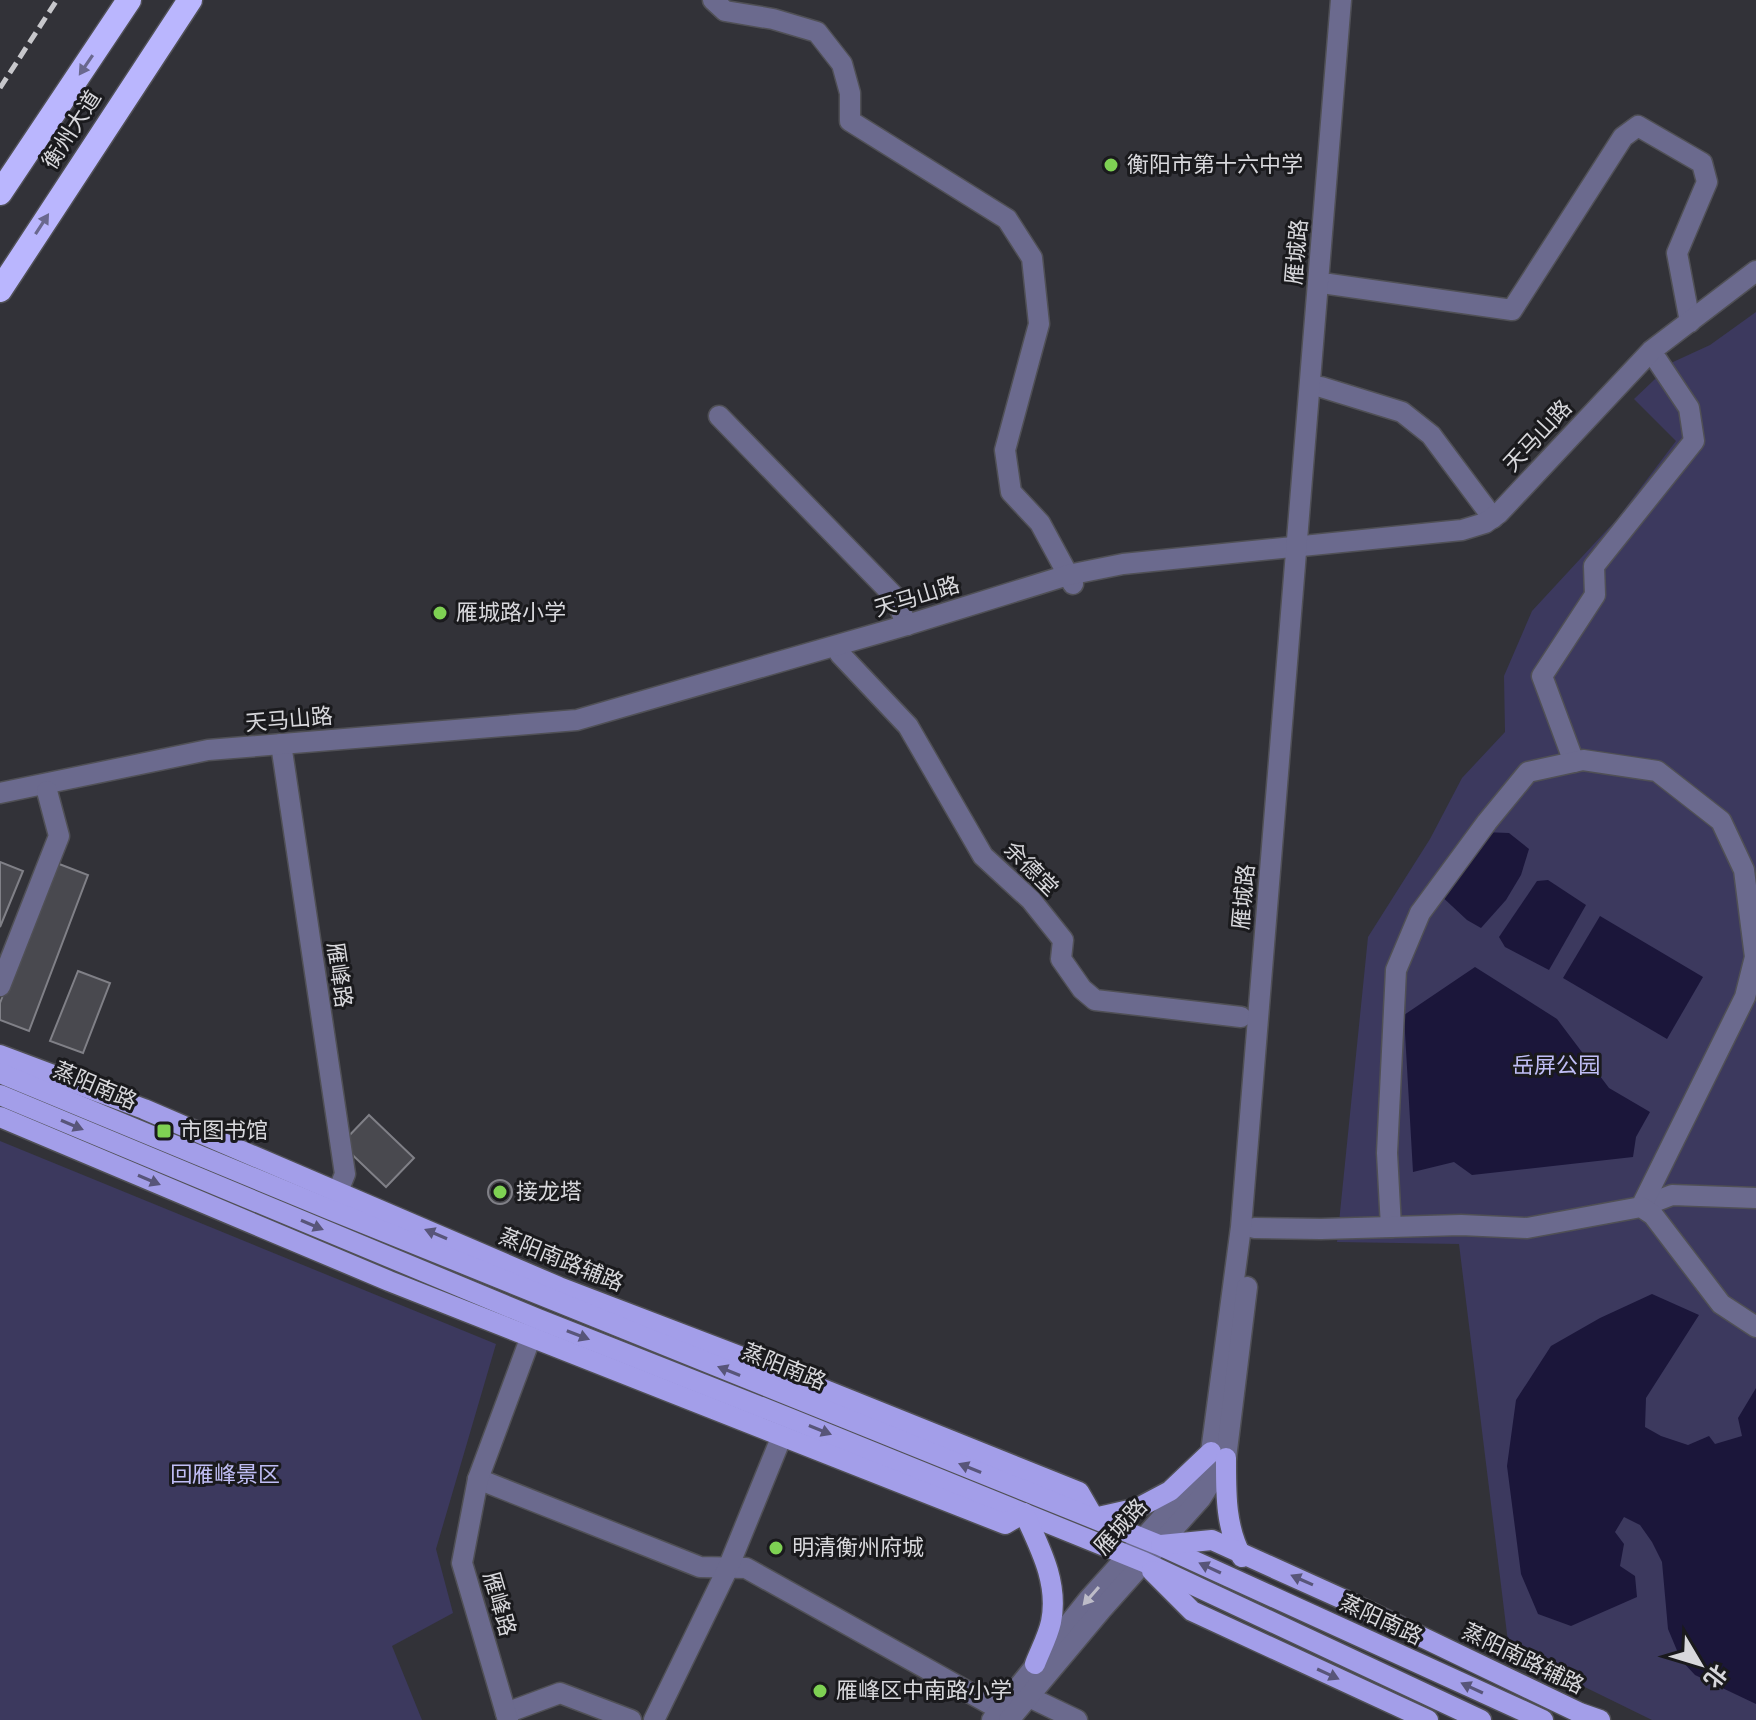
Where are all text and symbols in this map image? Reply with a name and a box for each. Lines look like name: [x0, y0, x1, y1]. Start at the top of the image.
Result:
one-way arrow: [78, 54, 93, 75]
street label: 衡州大道: [37, 86, 107, 174]
place label: 衡阳市第十六中学: [1127, 152, 1303, 178]
marker: 衡阳市第十六中学: [1102, 156, 1120, 174]
one-way arrow: [35, 213, 49, 235]
street label: 雁城路: [1281, 218, 1313, 286]
street label: 天马山路: [1498, 395, 1578, 477]
street label: 天马山路: [871, 572, 963, 622]
place label: 雁城路小学: [456, 600, 566, 626]
marker: 雁城路小学: [431, 604, 449, 622]
street label: 天马山路: [244, 703, 334, 737]
street label: 余德堂: [998, 836, 1064, 902]
street label: 雁城路: [1228, 863, 1260, 931]
street label: 雁峰路: [322, 941, 356, 1009]
park label: 岳屏公园: [1512, 1053, 1600, 1079]
street label: 蒸阳南路: [49, 1057, 141, 1115]
place label: 市图书馆: [180, 1118, 268, 1144]
one-way arrow: [60, 1119, 84, 1132]
marker: 市图书馆: [155, 1122, 173, 1140]
one-way arrow: [137, 1173, 161, 1186]
place label: 接龙塔: [516, 1179, 582, 1205]
marker: 接龙塔: [491, 1183, 509, 1201]
one-way arrow: [300, 1218, 324, 1231]
street label: 蒸阳南路辅路: [495, 1223, 627, 1297]
one-way arrow: [424, 1228, 448, 1241]
one-way arrow: [566, 1328, 590, 1341]
street label: 蒸阳南路: [738, 1338, 830, 1396]
one-way arrow: [717, 1364, 741, 1377]
one-way arrow: [808, 1424, 832, 1437]
one-way arrow: [958, 1461, 982, 1474]
park label: 回雁峰景区: [170, 1462, 280, 1488]
street label: 雁城路: [1089, 1494, 1153, 1560]
place label: 明清衡州府城: [792, 1535, 924, 1561]
marker: 明清衡州府城: [767, 1539, 785, 1557]
one-way arrow: [1199, 1561, 1222, 1575]
street label: 雁峰路: [477, 1569, 521, 1639]
one-way arrow: [1290, 1573, 1313, 1587]
one-way arrow: [1083, 1586, 1100, 1606]
street label: 蒸阳南路: [1336, 1590, 1426, 1650]
street label: 蒸阳南路辅路: [1458, 1618, 1588, 1700]
north arrow: [1660, 1624, 1740, 1704]
text: 北: [1698, 1659, 1732, 1692]
one-way arrow: [1316, 1667, 1339, 1680]
place label: 雁峰区中南路小学: [836, 1678, 1012, 1704]
one-way arrow: [1461, 1681, 1484, 1694]
marker: 雁峰区中南路小学: [811, 1682, 829, 1700]

